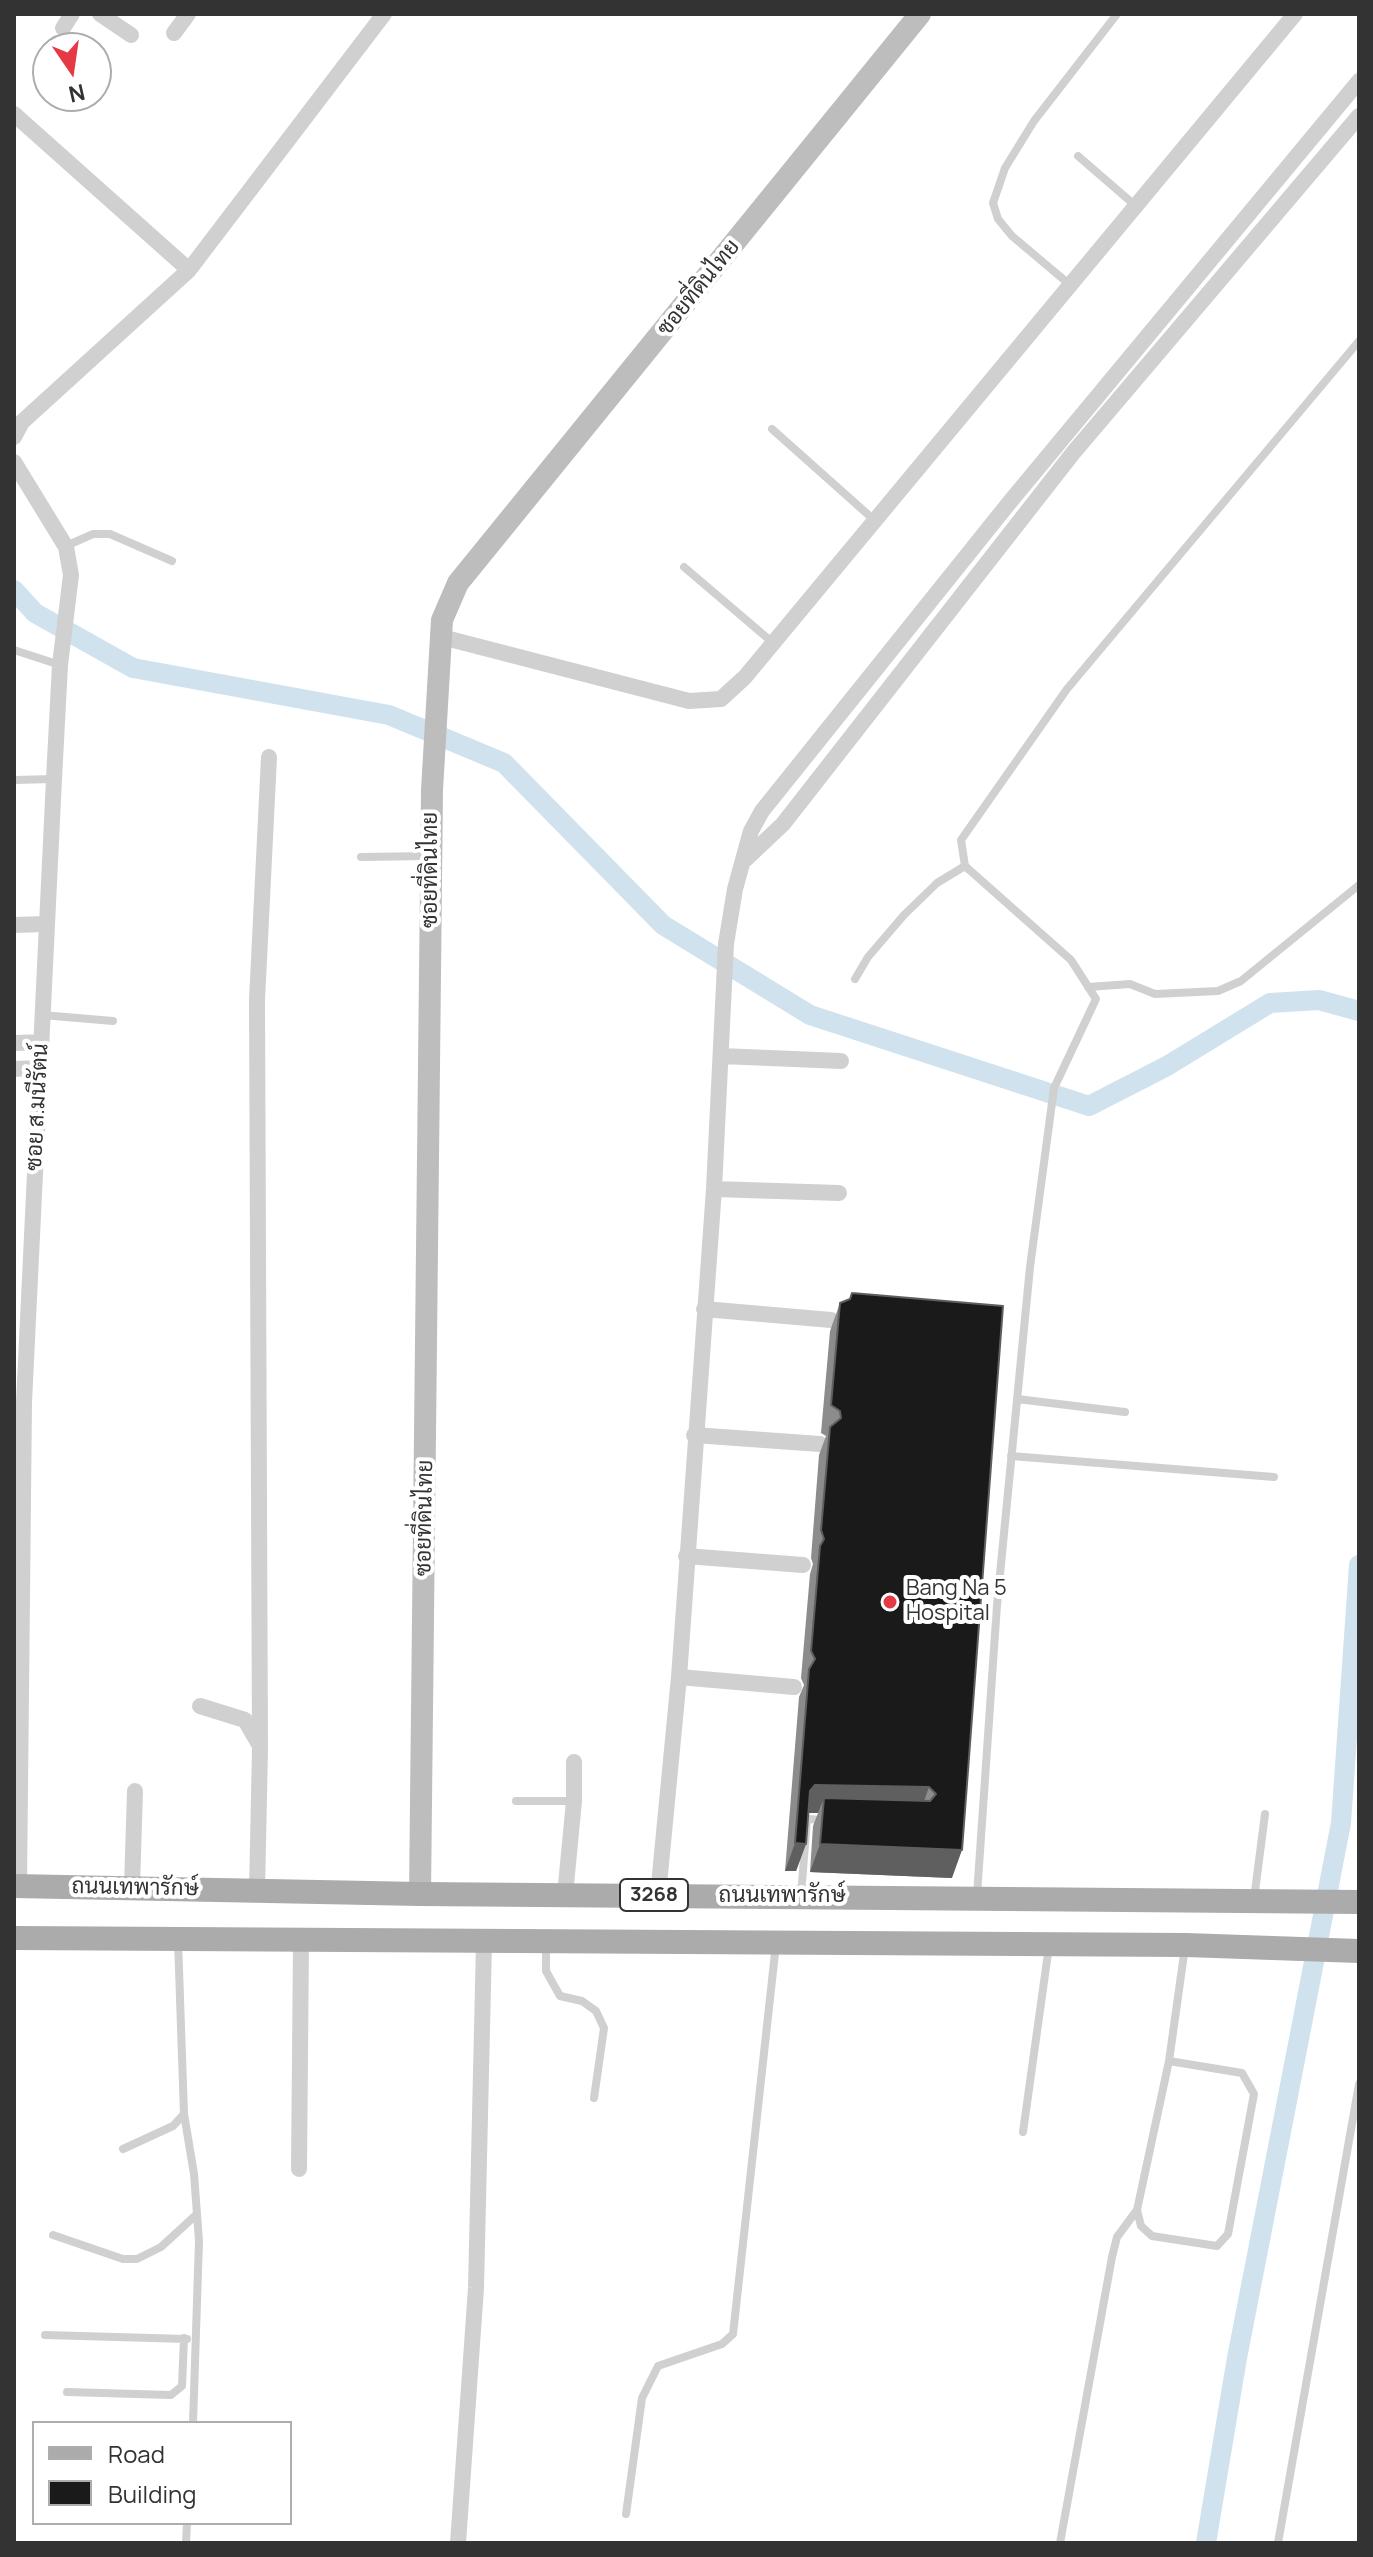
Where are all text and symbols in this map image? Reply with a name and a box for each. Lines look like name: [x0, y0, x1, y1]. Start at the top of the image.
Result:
north arrow: [32, 32, 112, 112]
text: N: [66, 77, 88, 110]
street label: ซอยที่ดินไทย: [652, 235, 746, 341]
street label: ซอยที่ดินไทย: [418, 812, 444, 928]
street label: ซอย ส.มนีรัตน์: [21, 1043, 55, 1171]
street label: ซอยที่ดินไทย: [411, 1460, 439, 1576]
place label: Bang Na 5 Hospital: [906, 1576, 1007, 1628]
marker: Bang Na 5 Hospital: [881, 1593, 899, 1611]
street label: ถนนเทพารักษ์: [71, 1874, 199, 1902]
road number: 3268: [620, 1879, 688, 1911]
street label: ถนนเทพารักษ์: [719, 1883, 845, 1909]
legend: [32, 2421, 292, 2525]
text: Road: [108, 2437, 165, 2470]
text: Building: [108, 2477, 196, 2510]

